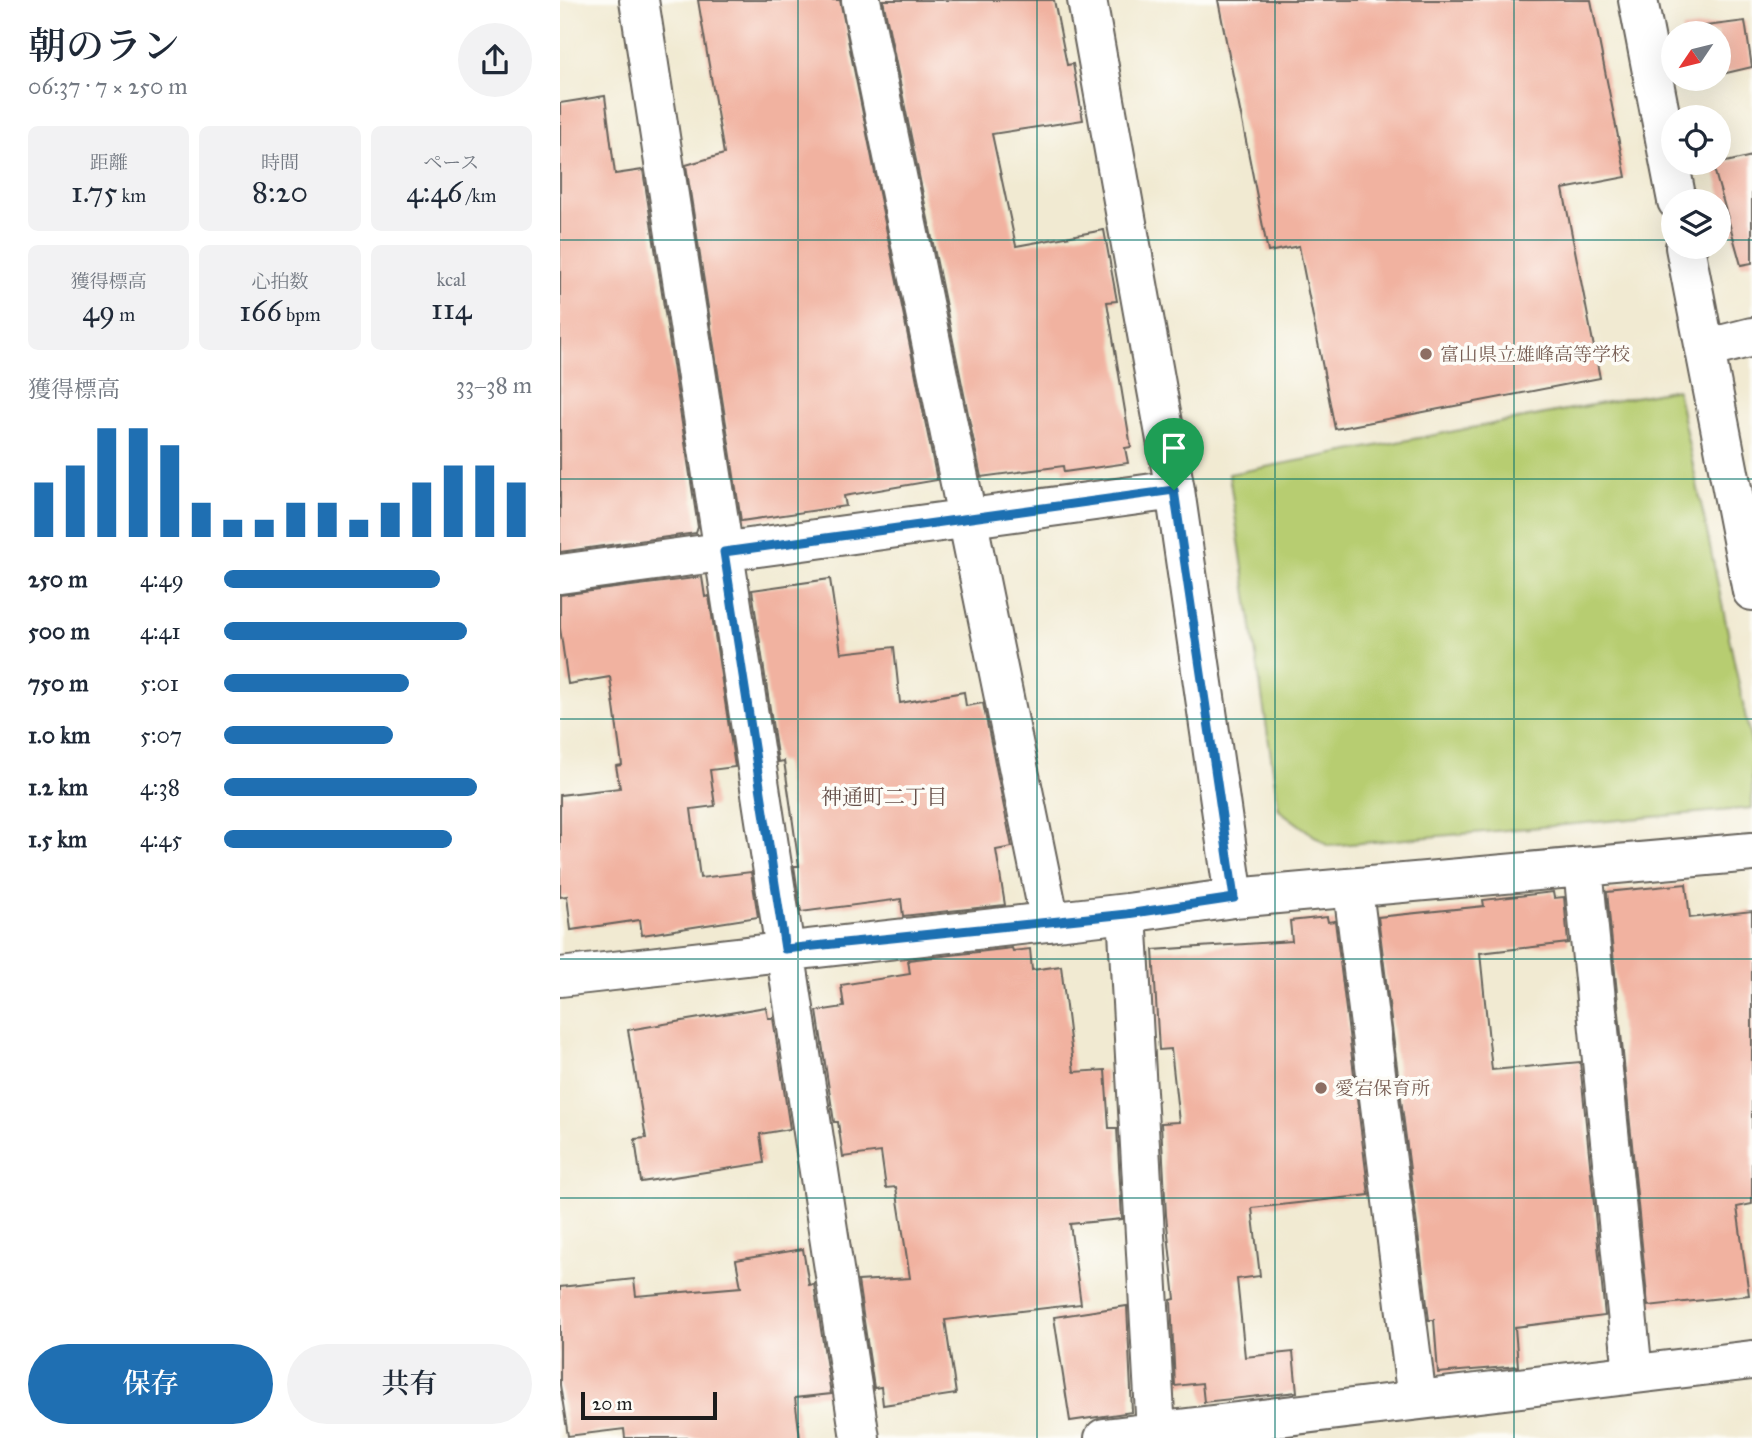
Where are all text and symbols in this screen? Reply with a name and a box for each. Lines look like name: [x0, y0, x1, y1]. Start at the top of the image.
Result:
north arrow: [1661, 21, 1731, 91]
map controls: [1661, 21, 1731, 259]
text: 朝のラン: [28, 23, 180, 69]
button: share: [458, 23, 532, 97]
text: 06:37 · 7 × 250 m: [28, 72, 188, 100]
button: locate: [1661, 105, 1731, 175]
text: 距離: [90, 151, 128, 174]
text: 時間: [261, 151, 299, 174]
text: ペース: [423, 151, 479, 174]
text: 1.75: [71, 174, 117, 210]
text: 8:20: [252, 174, 308, 210]
text: 4:46: [406, 174, 463, 210]
text: km: [117, 184, 146, 207]
text: /km: [463, 184, 497, 207]
button: layers: [1661, 189, 1731, 259]
text: kcal: [436, 268, 466, 291]
text: 獲得標高: [71, 270, 147, 293]
text: 心拍数: [251, 270, 309, 293]
text: 114: [431, 291, 472, 327]
text: 49: [82, 293, 115, 329]
text: 166: [239, 293, 282, 329]
text: m: [115, 303, 135, 326]
text: bpm: [282, 303, 321, 326]
place label: 富山県立雄峰高等学校: [1440, 343, 1630, 366]
marker: 富山県立雄峰高等学校: [1418, 346, 1434, 362]
text: 33–38 m: [456, 371, 532, 399]
text: 獲得標高: [28, 375, 120, 403]
pin: [1144, 418, 1204, 490]
icon: arrive: [1155, 429, 1193, 467]
text: 250 m: [28, 565, 88, 593]
text: 4:49: [140, 565, 184, 593]
text: 500 m: [28, 617, 90, 645]
text: 4:41: [140, 617, 181, 645]
text: 750 m: [28, 669, 89, 697]
text: 5:01: [140, 669, 179, 697]
text: 1.0 km: [28, 721, 90, 749]
text: 5:07: [140, 721, 182, 749]
text: 1.2 km: [28, 773, 88, 801]
text: 4:38: [140, 773, 180, 801]
district label: 神通町二丁目: [821, 784, 947, 810]
text: 1.5 km: [28, 825, 87, 853]
text: 4:45: [140, 825, 182, 853]
place label: 愛宕保育所: [1335, 1077, 1430, 1100]
marker: 愛宕保育所: [1313, 1080, 1329, 1096]
button: 保存: [28, 1344, 273, 1424]
button: 共有: [287, 1344, 532, 1424]
scale bar: [581, 1389, 718, 1421]
text: 20 m: [592, 1392, 633, 1415]

